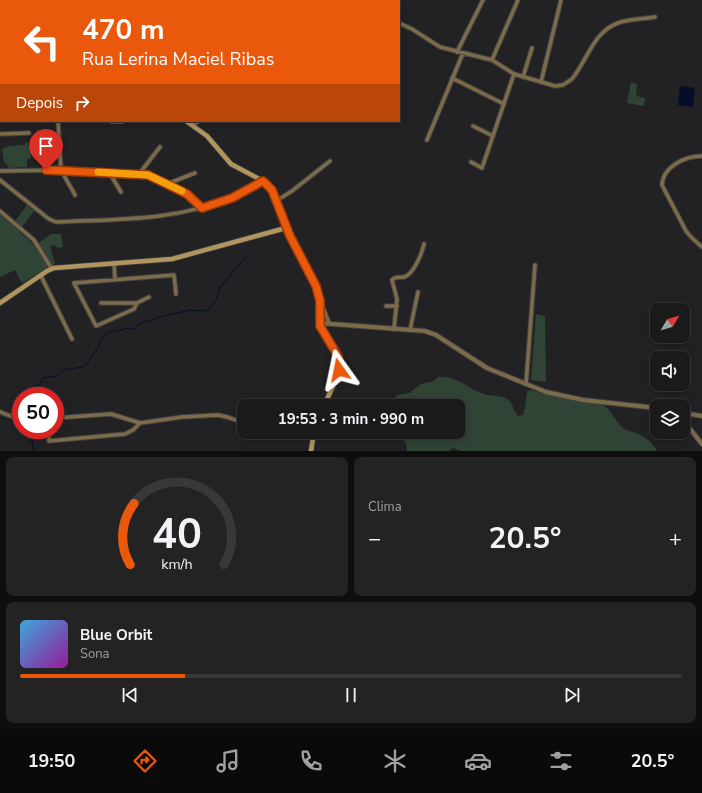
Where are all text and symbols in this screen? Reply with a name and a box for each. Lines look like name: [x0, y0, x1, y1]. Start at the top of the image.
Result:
text: 470 m: [82, 11, 165, 49]
icon: left: [16, 16, 68, 68]
text: Rua Lerina Maciel Ribas: [82, 47, 274, 71]
icon: right: [71, 92, 93, 114]
text: Depois: [16, 93, 63, 113]
pin: [29, 129, 63, 170]
icon: arrive: [35, 135, 57, 157]
north arrow: [650, 303, 690, 343]
map controls: [650, 303, 690, 439]
position arrow: [318, 349, 360, 391]
button: sound: [650, 351, 690, 391]
speed limit sign: 50: [12, 387, 64, 439]
button: layers: [650, 399, 690, 439]
text: 19:53 · 3 min · 990 m: [278, 409, 424, 429]
text: Clima: [368, 498, 402, 516]
text: 40: [152, 505, 202, 562]
text: 20.5°: [489, 518, 561, 559]
text: −: [368, 524, 381, 554]
text: +: [669, 524, 682, 554]
text: km/h: [161, 554, 193, 573]
text: Blue Orbit: [80, 625, 152, 645]
text: Sona: [80, 645, 110, 663]
icon: previous: [119, 684, 141, 706]
icon: pause: [340, 684, 362, 706]
icon: next: [561, 684, 583, 706]
icon: directions: [131, 747, 159, 775]
icon: music: [214, 747, 242, 775]
icon: phone: [297, 747, 325, 775]
icon: climate: [381, 747, 409, 775]
icon: car: [464, 747, 492, 775]
icon: filters: [547, 747, 575, 775]
text: 19:50: [28, 749, 75, 773]
text: 20.5°: [631, 749, 674, 773]

